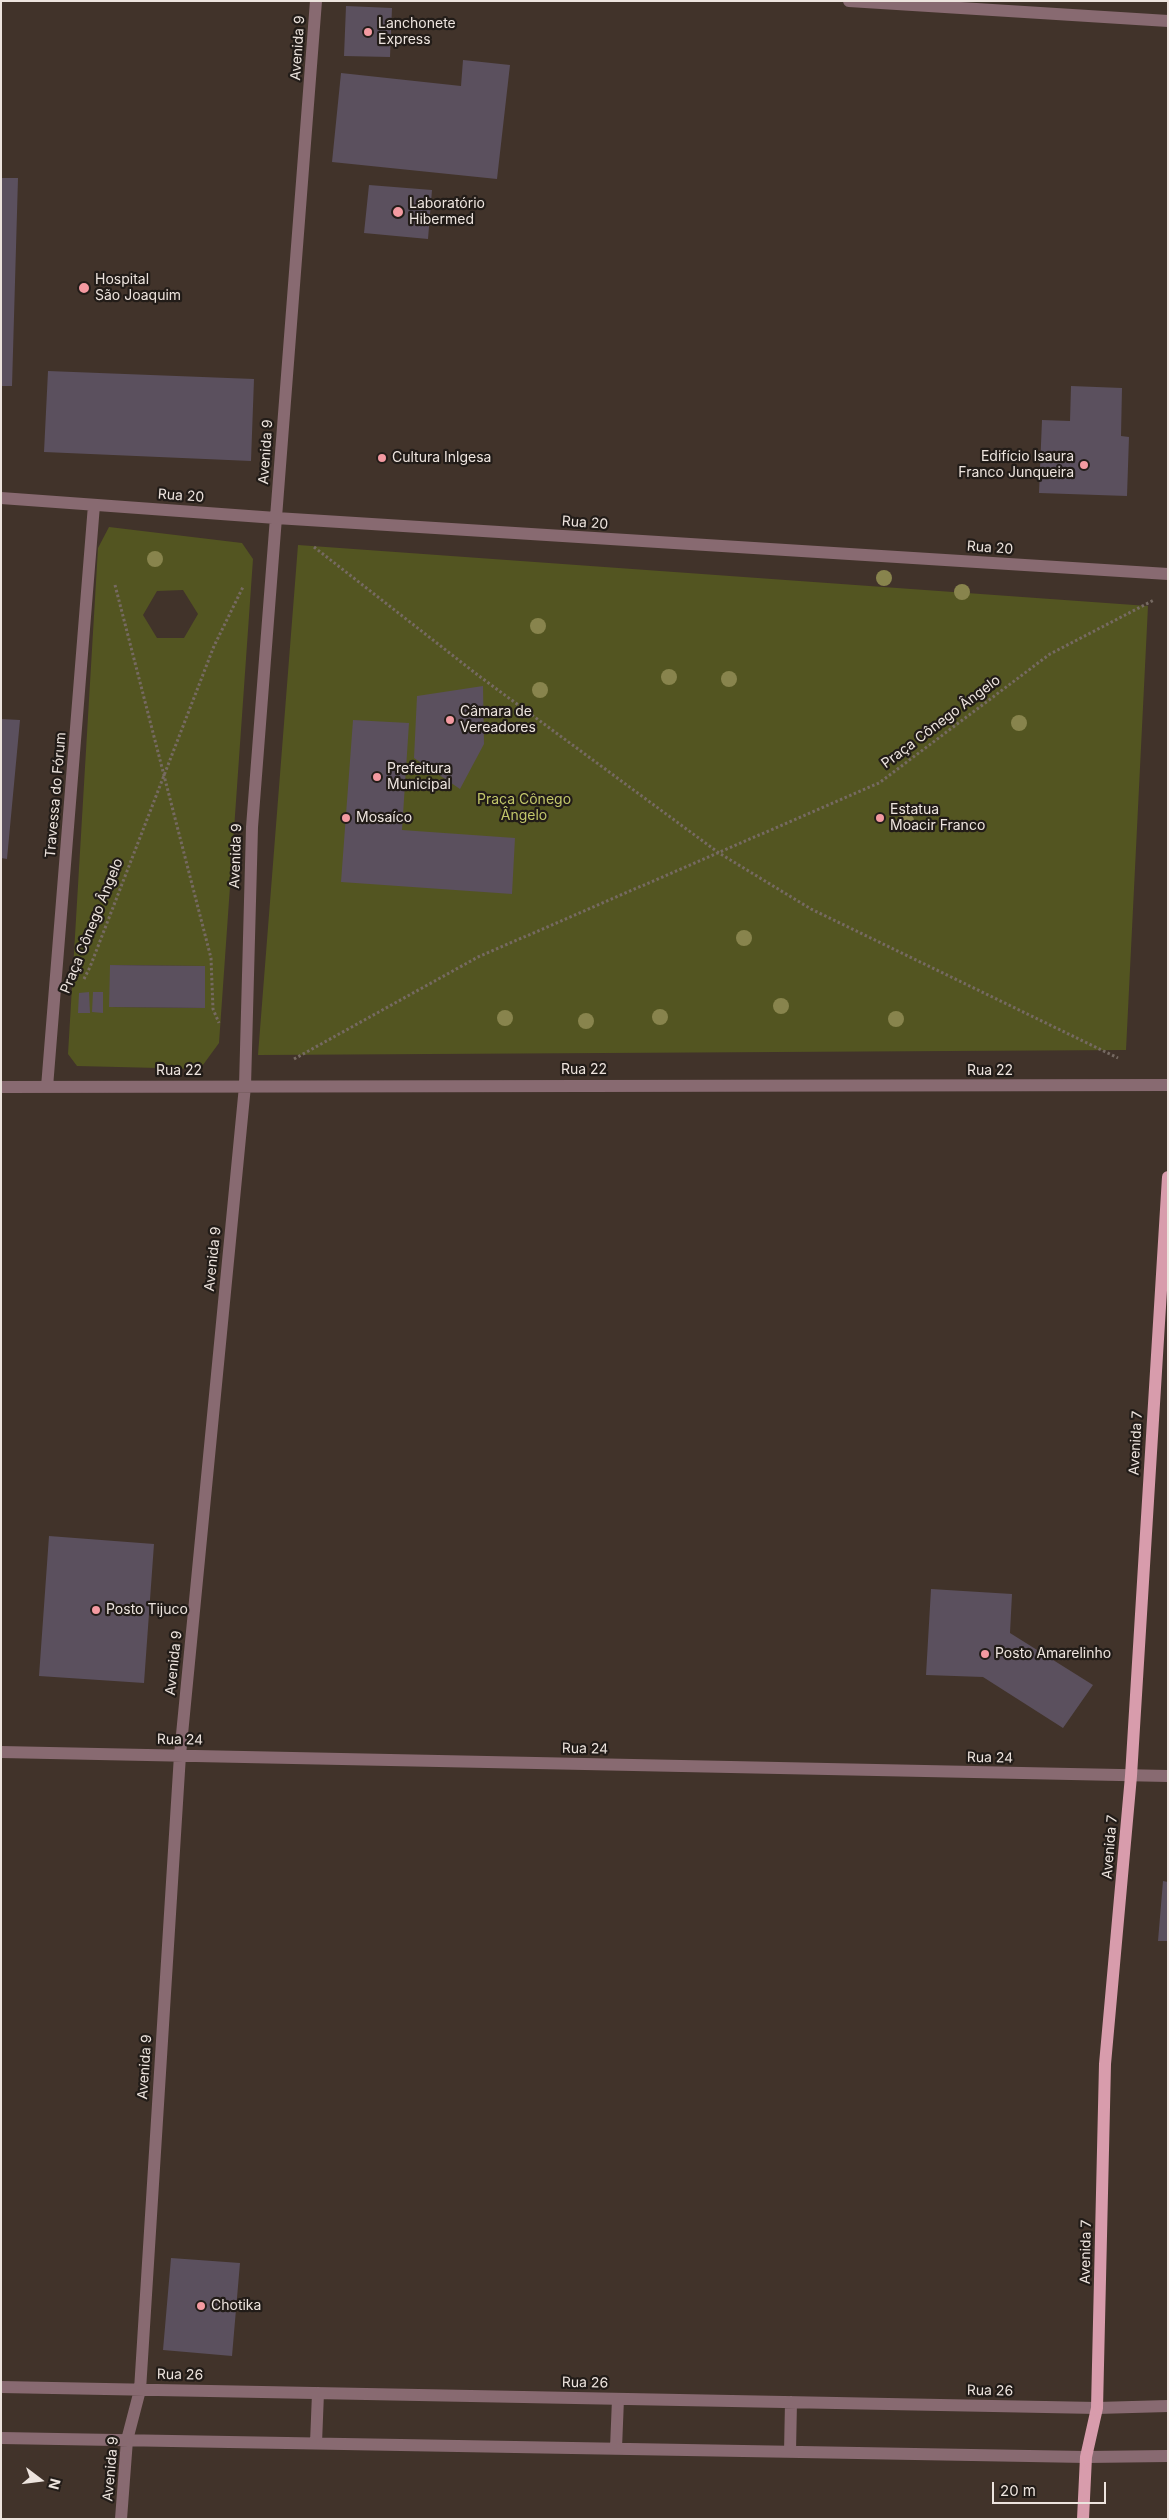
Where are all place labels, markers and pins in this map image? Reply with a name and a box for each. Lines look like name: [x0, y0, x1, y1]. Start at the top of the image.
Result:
place label: Lanchonete Express: [378, 16, 456, 48]
marker: Lanchonete Express: [362, 26, 374, 38]
place label: Laboratório Hibermed: [409, 196, 485, 228]
marker: Laboratório Hibermed: [391, 205, 405, 219]
place label: Hospital São Joaquim: [95, 272, 181, 304]
marker: Hospital São Joaquim: [77, 281, 91, 295]
place label: Edifício Isaura Franco Junqueira: [958, 449, 1074, 482]
place label: Cultura Inlgesa: [392, 450, 491, 466]
marker: Cultura Inlgesa: [376, 452, 388, 464]
marker: Edifício Isaura Franco Junqueira: [1078, 459, 1090, 471]
place label: Câmara de Vereadores: [460, 704, 536, 736]
marker: Câmara de Vereadores: [444, 714, 456, 726]
place label: Prefeitura Municipal: [387, 761, 451, 794]
marker: Prefeitura Municipal: [371, 771, 383, 783]
place label: Estatua Moacir Franco: [890, 802, 985, 834]
place label: Mosaíco: [356, 810, 412, 826]
marker: Mosaíco: [340, 812, 352, 824]
marker: Estatua Moacir Franco: [874, 812, 886, 824]
place label: Posto Tijuco: [106, 1602, 188, 1618]
marker: Posto Tijuco: [90, 1604, 102, 1616]
place label: Posto Amarelinho: [995, 1646, 1111, 1662]
marker: Posto Amarelinho: [979, 1648, 991, 1660]
place label: Chotika: [211, 2298, 261, 2314]
marker: Chotika: [195, 2300, 207, 2312]

